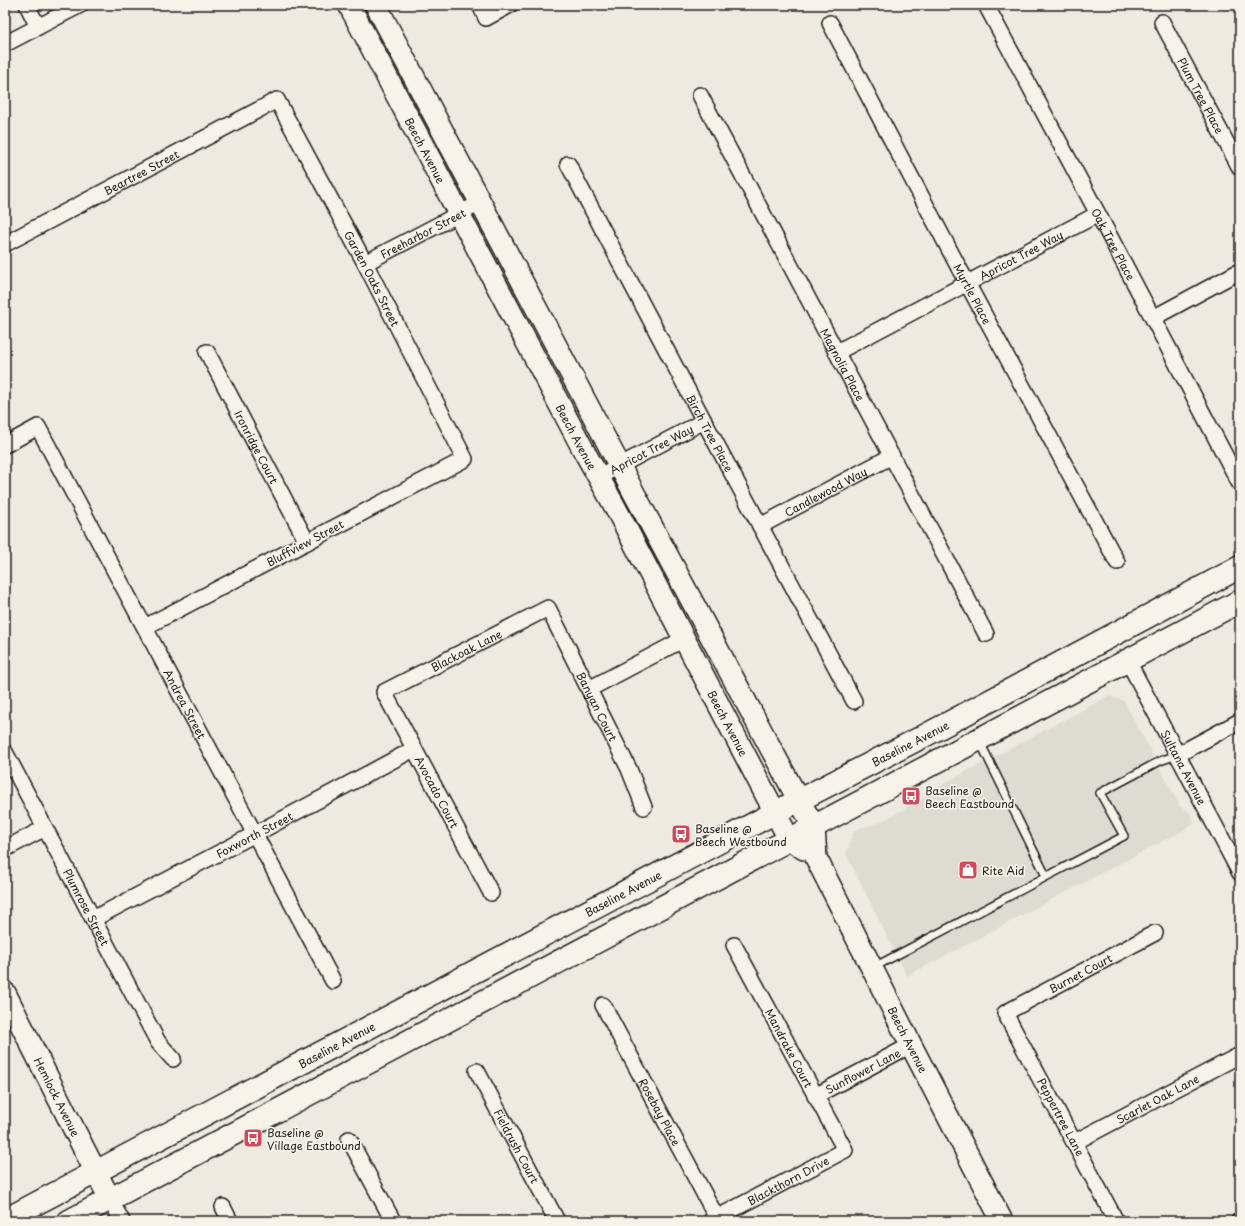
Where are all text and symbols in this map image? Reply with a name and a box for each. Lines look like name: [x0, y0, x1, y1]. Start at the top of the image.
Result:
street label: Plum Tree Place: [1174, 54, 1229, 136]
street label: Beech Avenue: [401, 114, 450, 186]
street label: Beartree Street: [100, 145, 182, 199]
street label: Freeharbor Street: [377, 203, 469, 262]
street label: Oak Tree Place: [1088, 205, 1140, 283]
street label: Apricot Tree Way: [976, 226, 1066, 284]
street label: Garden Oaks Street: [340, 227, 405, 330]
street label: Myrtle Place: [950, 260, 996, 327]
street label: Magnolia Place: [817, 325, 869, 404]
street label: Birch Tree Place: [683, 391, 738, 475]
street label: Beech Avenue: [552, 401, 601, 473]
street label: Ironridge Court: [231, 407, 283, 487]
street label: Apricot Tree Way: [606, 420, 696, 478]
street label: Candlewood Way: [781, 462, 870, 520]
street label: Bluffview Street: [263, 515, 347, 571]
street label: Blackoak Lane: [428, 625, 505, 675]
street label: Andrea Street: [160, 666, 211, 742]
street label: Banyan Court: [573, 669, 622, 744]
street label: Beech Avenue: [704, 687, 753, 759]
street label: Baseline Avenue: [868, 716, 952, 770]
street label: Sultana Avenue: [1157, 727, 1211, 808]
street label: Avocado Court: [411, 753, 463, 831]
place label: Baseline @ Beech Eastbound: [925, 782, 1014, 812]
bus stop icon: Baseline @ Beech Eastbound: [900, 785, 922, 807]
street label: Foxworth Street: [213, 807, 296, 862]
place label: Baseline @ Beech Westbound: [695, 820, 787, 850]
bus stop icon: Baseline @ Beech Westbound: [670, 823, 692, 845]
shop icon: Rite Aid: [957, 859, 979, 881]
place label: Rite Aid: [982, 862, 1024, 879]
street label: Plumrose Street: [59, 865, 114, 949]
street label: Baseline Avenue: [581, 866, 664, 920]
street label: Burnet Court: [1045, 949, 1115, 997]
street label: Beech Avenue: [884, 1003, 932, 1075]
street label: Mandrake Court: [761, 1005, 817, 1091]
street label: Baseline Avenue: [295, 1017, 378, 1072]
street label: Sunflower Lane: [822, 1044, 903, 1098]
street label: Hemlock Avenue: [30, 1054, 85, 1139]
street label: Scarlet Oak Lane: [1113, 1070, 1202, 1127]
street label: Rosebay Place: [635, 1075, 685, 1149]
street label: Peppertree Lane: [1033, 1075, 1089, 1159]
street label: Fieldrush Court: [490, 1106, 544, 1187]
place label: Baseline @ Village Eastbound: [267, 1124, 361, 1154]
bus stop icon: Baseline @ Village Eastbound: [242, 1127, 264, 1149]
street label: Blackthorn Drive: [744, 1152, 832, 1209]

